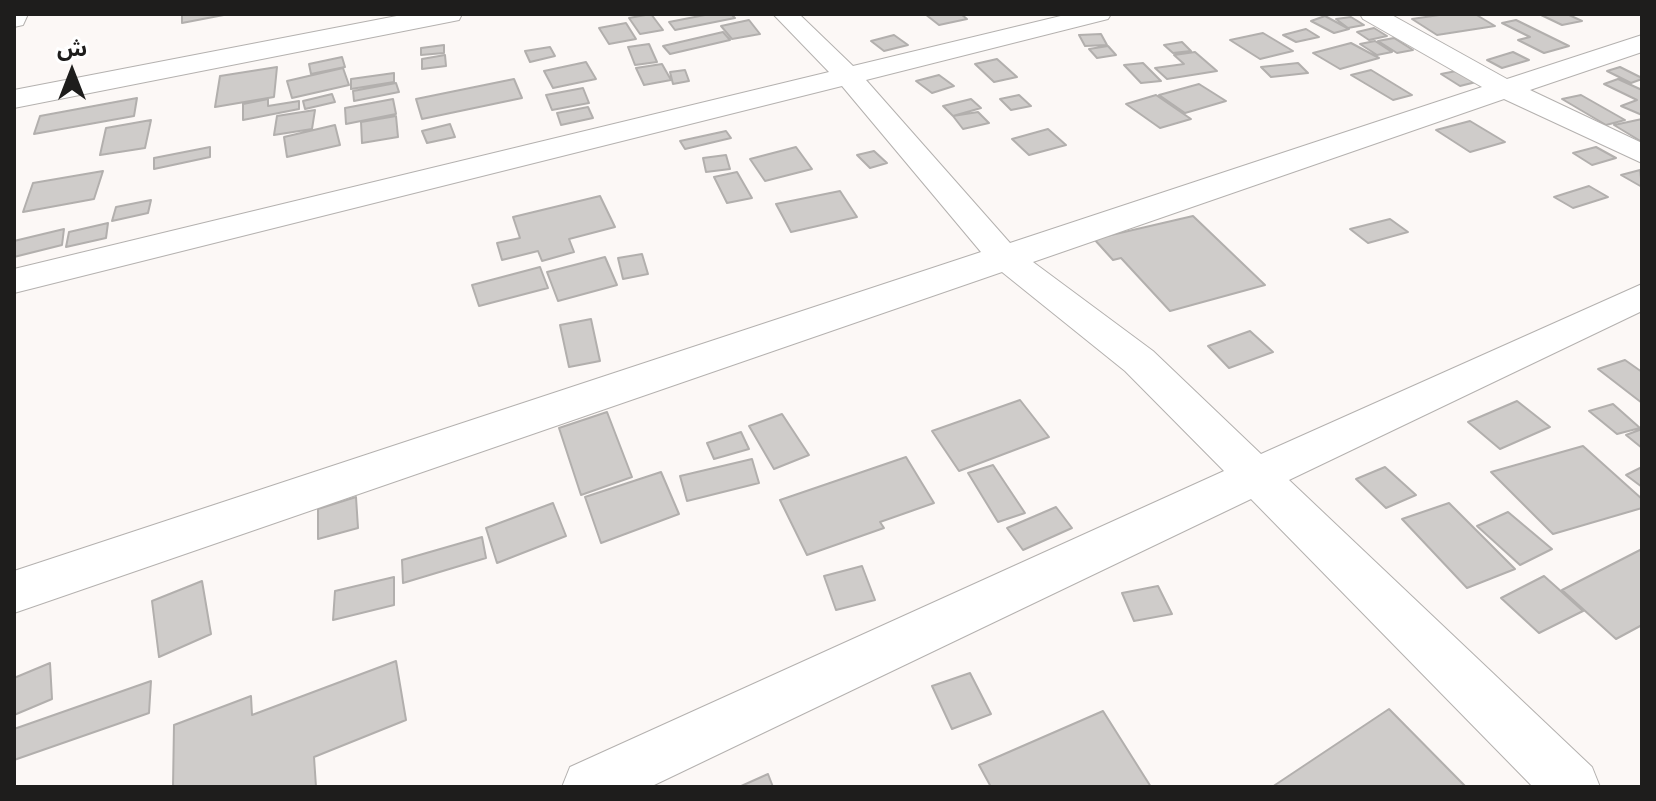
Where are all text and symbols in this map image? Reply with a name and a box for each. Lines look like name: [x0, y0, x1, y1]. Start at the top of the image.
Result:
north arrow: [32, 32, 112, 112]
text: ش: [57, 34, 87, 61]

